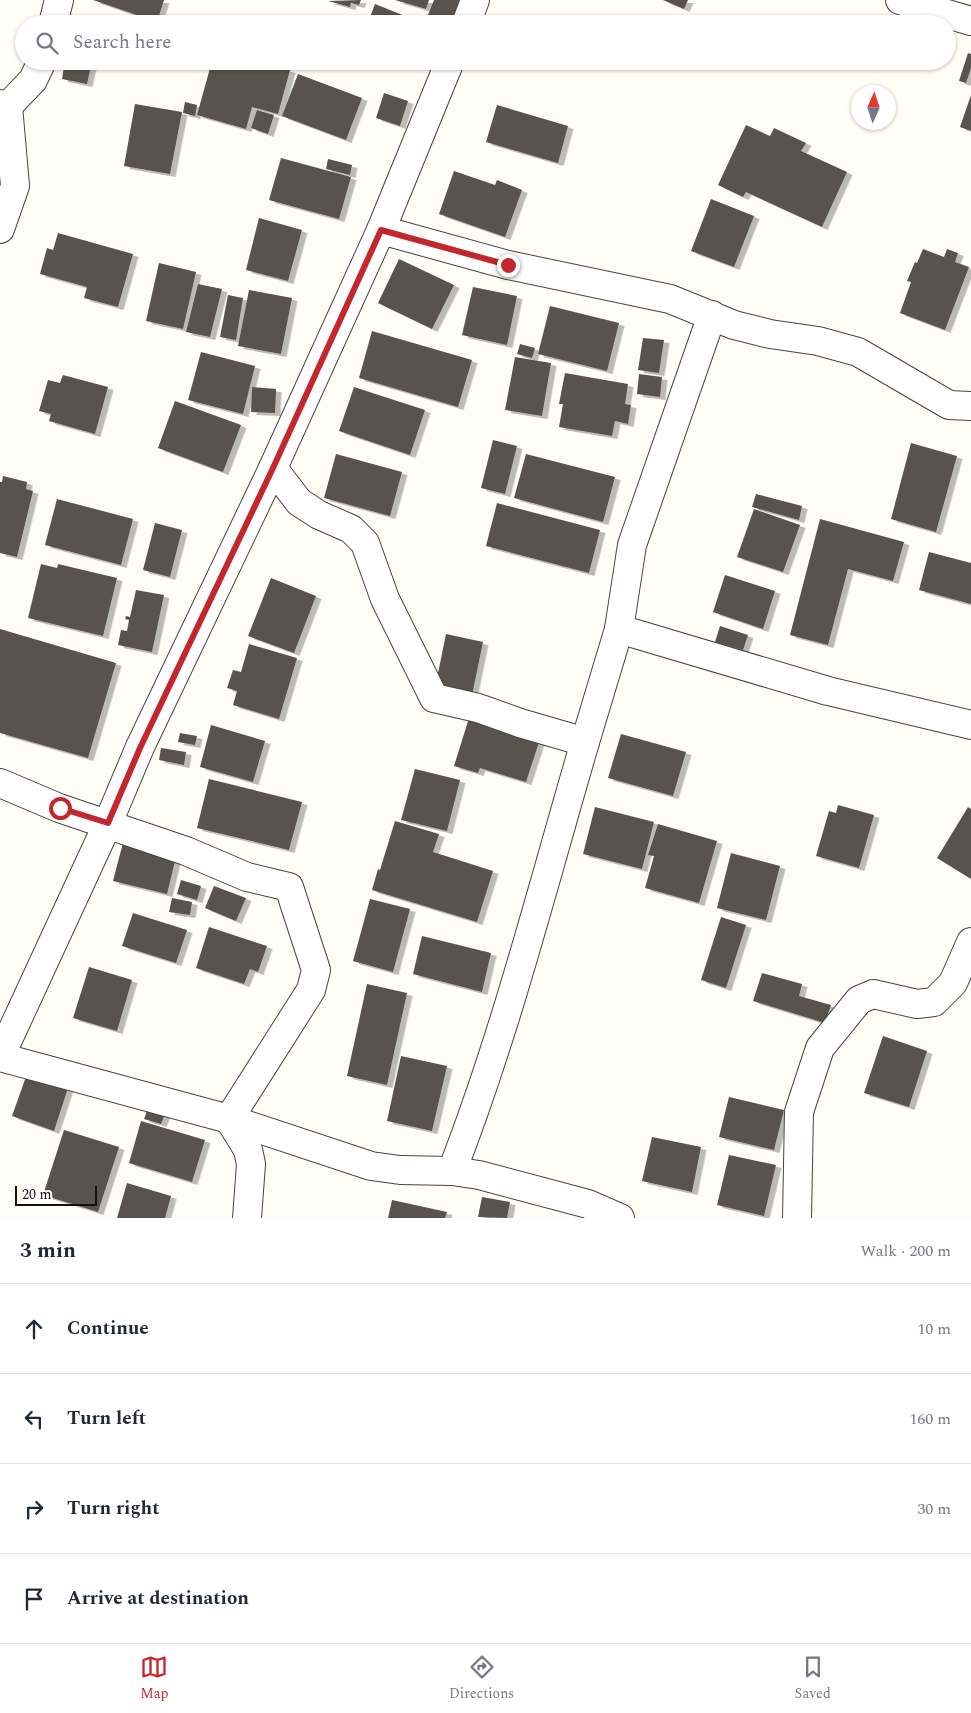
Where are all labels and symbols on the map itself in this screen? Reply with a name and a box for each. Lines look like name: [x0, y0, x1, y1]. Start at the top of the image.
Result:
north arrow: [851, 85, 896, 130]
route end: [497, 254, 520, 277]
route start: [49, 797, 72, 820]
scale bar: [15, 1183, 98, 1206]

